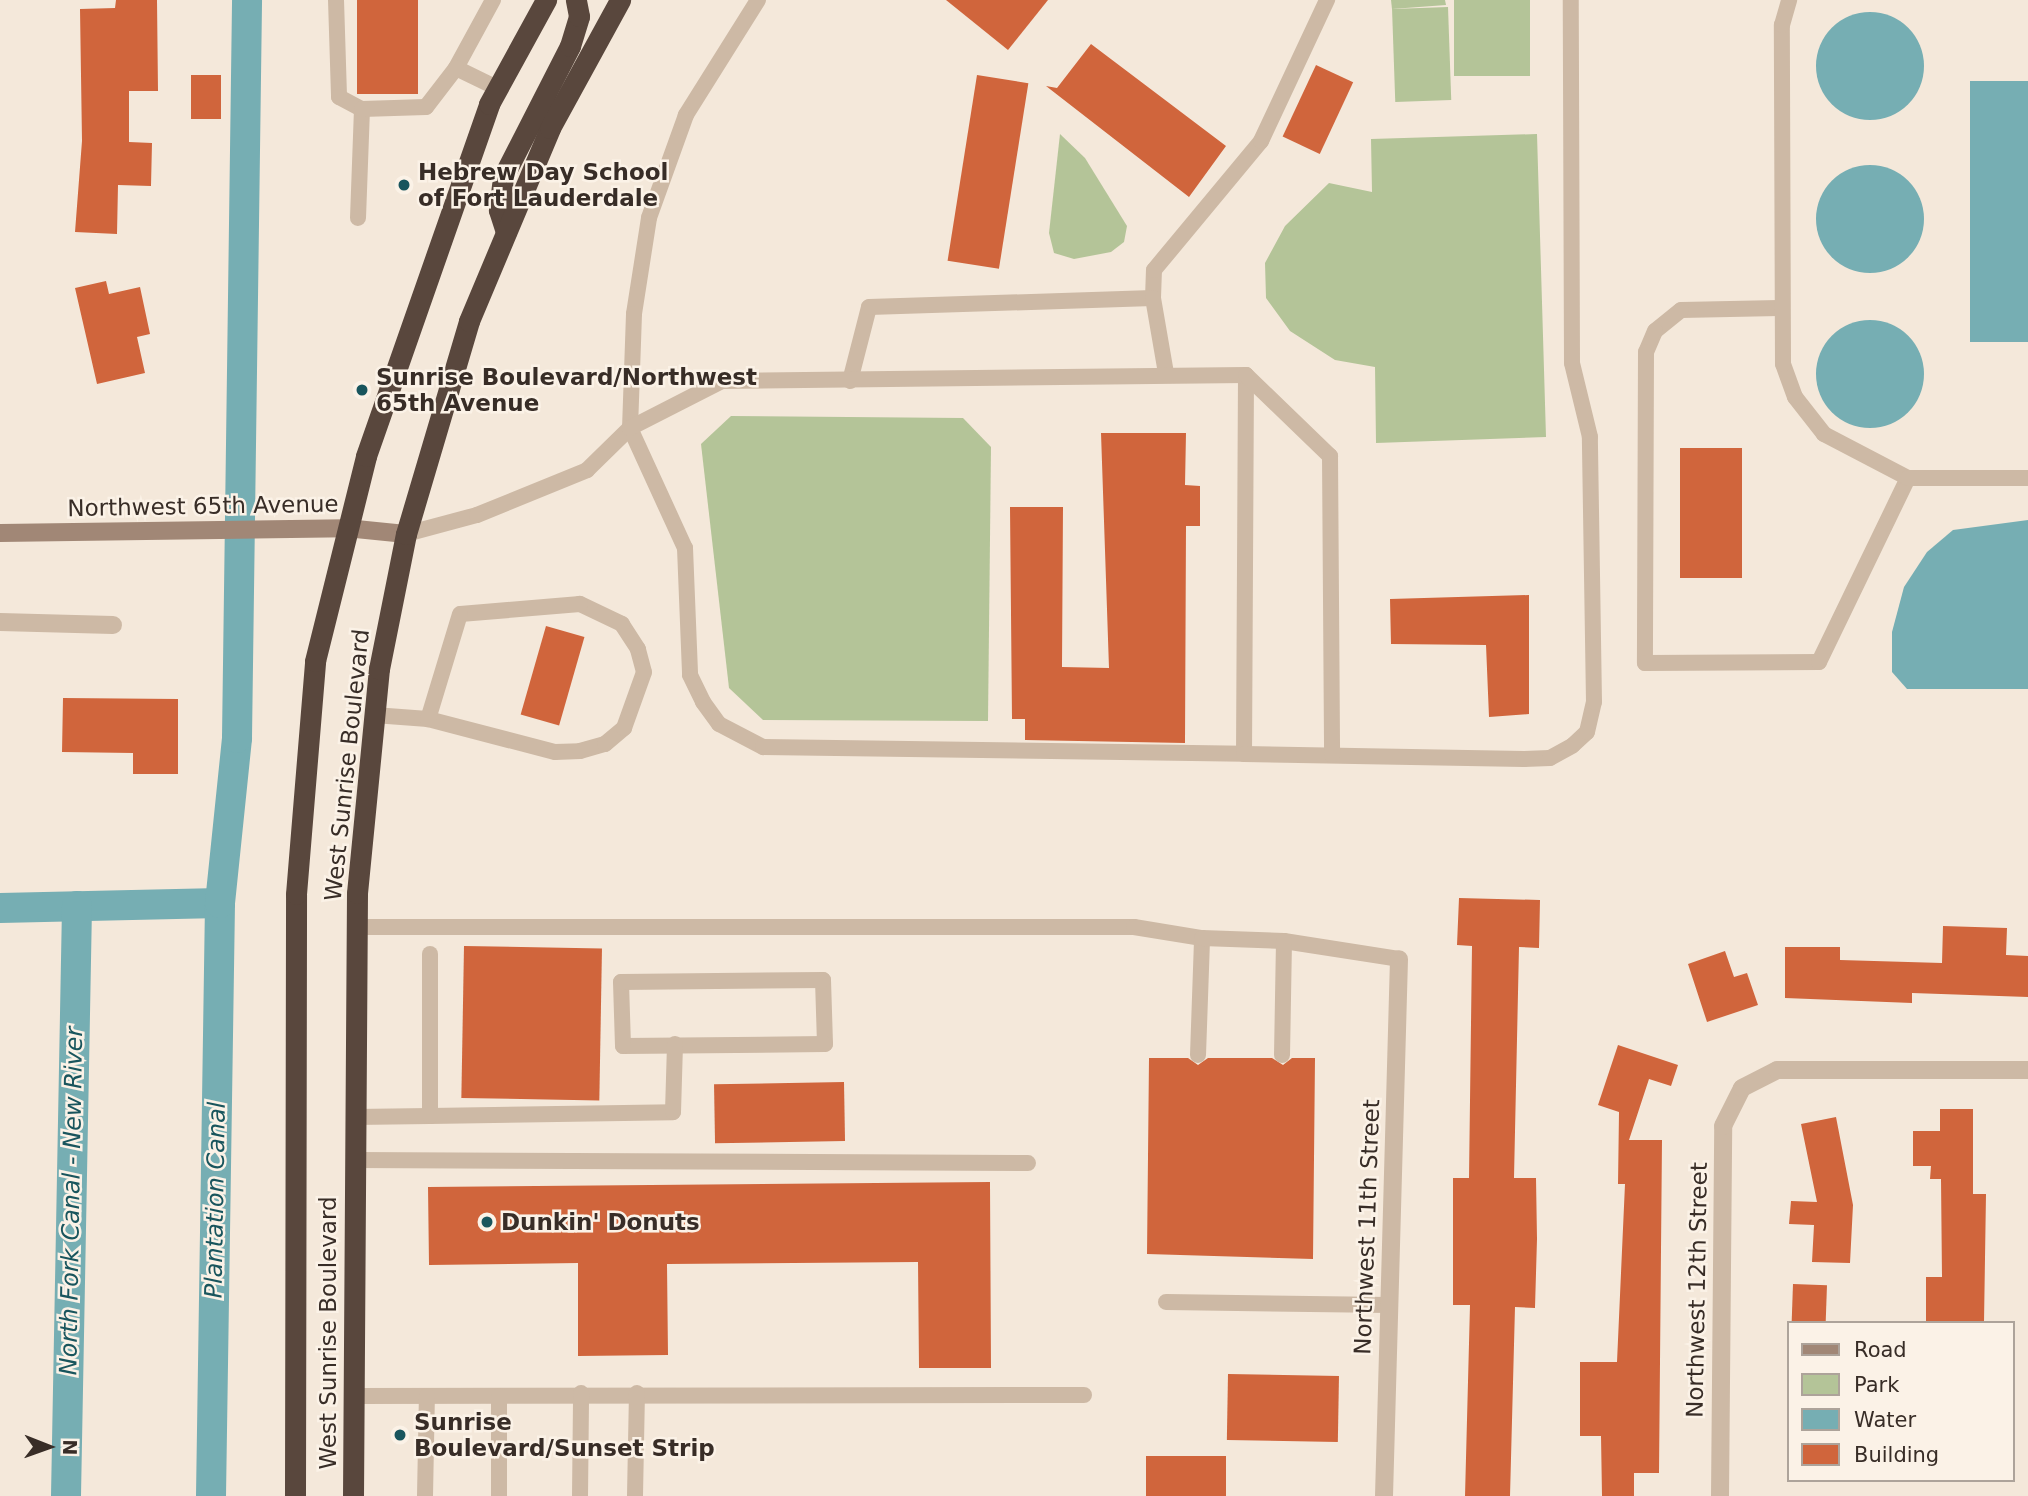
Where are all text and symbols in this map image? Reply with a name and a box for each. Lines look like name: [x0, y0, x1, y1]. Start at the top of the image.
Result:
place label: Hebrew Day School of Fort Lauderdale: [418, 158, 668, 212]
marker: Hebrew Day School of Fort Lauderdale: [396, 177, 412, 193]
place label: Sunrise Boulevard/Northwest 65th Avenue: [376, 363, 757, 417]
marker: Sunrise Boulevard/Northwest 65th Avenue: [354, 382, 370, 398]
street label: Northwest 65th Avenue: [67, 490, 339, 522]
street label: West Sunrise Boulevard: [319, 628, 375, 902]
water label: North Fork Canal - New River: [55, 1026, 89, 1376]
street label: Northwest 11th Street: [1349, 1099, 1385, 1355]
water label: Plantation Canal: [200, 1101, 232, 1299]
street label: Northwest 12th Street: [1681, 1162, 1713, 1418]
street label: West Sunrise Boulevard: [314, 1196, 342, 1470]
place label: Dunkin' Donuts: [501, 1208, 700, 1236]
marker: Dunkin' Donuts: [479, 1214, 495, 1230]
legend: [1786, 1321, 2014, 1482]
text: Road: [1854, 1338, 1907, 1362]
text: Park: [1854, 1373, 1899, 1397]
place label: Sunrise Boulevard/Sunset Strip: [414, 1408, 715, 1462]
text: Water: [1854, 1408, 1916, 1432]
north arrow: [14, 1412, 84, 1482]
marker: Sunrise Boulevard/Sunset Strip: [392, 1427, 408, 1443]
text: N: [59, 1439, 81, 1456]
text: Building: [1854, 1443, 1939, 1467]

